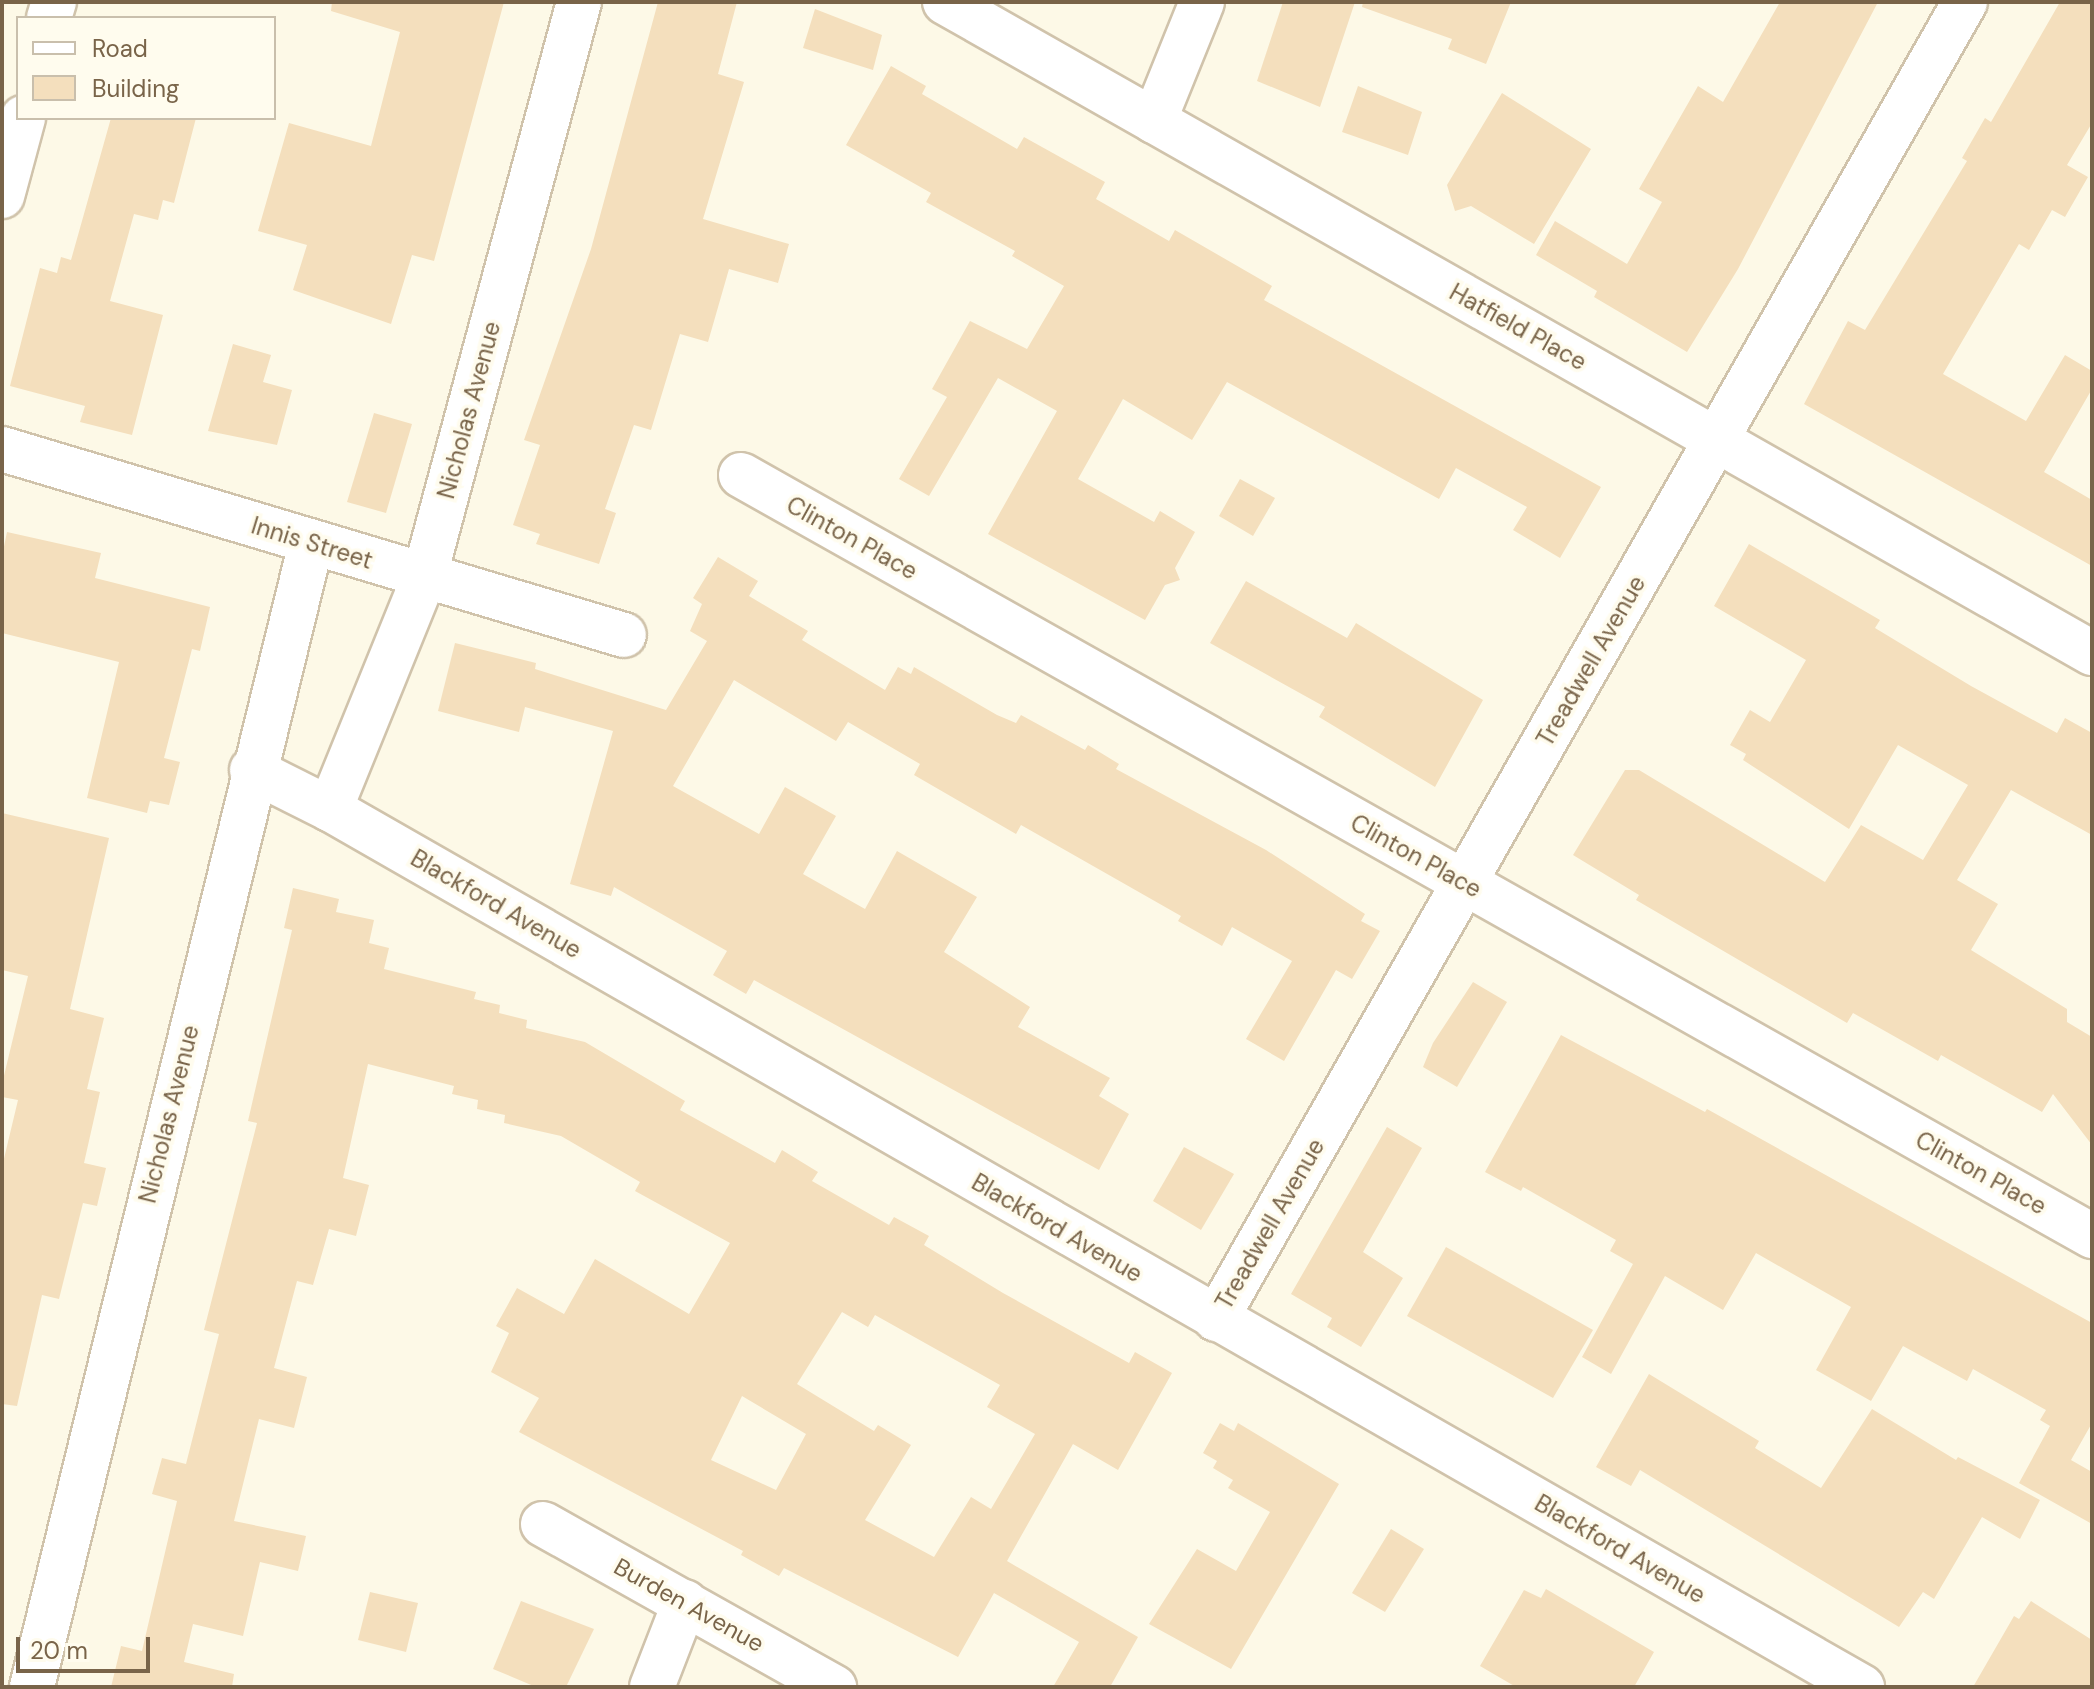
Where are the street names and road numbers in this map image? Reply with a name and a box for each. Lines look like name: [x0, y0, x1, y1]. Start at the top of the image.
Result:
street label: Hatfield Place: [1445, 278, 1591, 376]
street label: Nicholas Avenue: [431, 318, 507, 502]
street label: Clinton Place: [782, 490, 922, 586]
street label: Innis Street: [248, 511, 376, 575]
street label: Treadwell Avenue: [1530, 570, 1652, 752]
street label: Clinton Place: [1346, 808, 1486, 904]
street label: Blackford Avenue: [406, 844, 586, 964]
street label: Nicholas Avenue: [133, 1022, 205, 1206]
street label: Clinton Place: [1911, 1125, 2051, 1221]
street label: Treadwell Avenue: [1209, 1133, 1331, 1315]
street label: Blackford Avenue: [967, 1168, 1147, 1288]
street label: Blackford Avenue: [1530, 1489, 1710, 1609]
street label: Burden Avenue: [609, 1552, 769, 1658]

